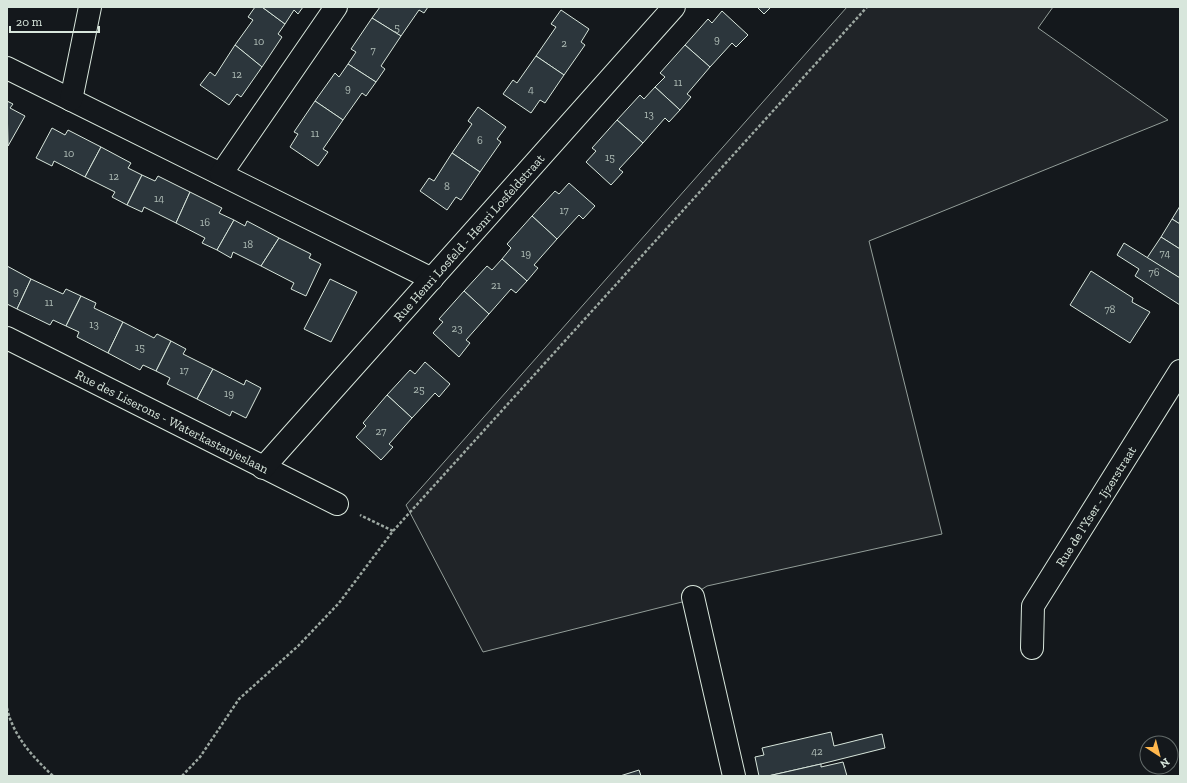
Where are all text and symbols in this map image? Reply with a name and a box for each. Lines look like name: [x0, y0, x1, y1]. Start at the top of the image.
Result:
scale bar: [10, 8, 99, 34]
text: 20 m: [16, 15, 43, 29]
house number: 5: [394, 21, 400, 34]
house number: 9: [714, 33, 720, 46]
house number: 10: [254, 35, 264, 48]
house number: 2: [561, 37, 567, 50]
house number: 7: [370, 44, 376, 57]
house number: 12: [232, 68, 242, 81]
house number: 11: [674, 76, 683, 89]
house number: 9: [345, 82, 351, 95]
house number: 4: [528, 83, 534, 96]
house number: 13: [644, 108, 654, 121]
house number: 11: [311, 127, 320, 140]
house number: 6: [477, 134, 483, 147]
house number: 10: [64, 147, 74, 160]
street label: Rue Henri Losfeld - Henri Losfeldstraat: [390, 150, 547, 324]
house number: 15: [605, 151, 615, 164]
house number: 12: [109, 170, 119, 183]
house number: 8: [444, 180, 450, 193]
house number: 14: [154, 192, 164, 205]
house number: 17: [559, 204, 569, 217]
house number: 16: [200, 216, 210, 229]
house number: 18: [243, 238, 253, 251]
house number: 19: [521, 247, 531, 260]
house number: 74: [1160, 247, 1170, 260]
house number: 76: [1148, 266, 1160, 279]
house number: 21: [491, 279, 502, 292]
house number: 9: [13, 285, 19, 298]
house number: 11: [45, 296, 54, 309]
house number: 78: [1104, 303, 1116, 316]
house number: 13: [89, 318, 99, 331]
house number: 23: [451, 322, 463, 335]
house number: 15: [135, 341, 145, 354]
house number: 17: [179, 364, 189, 377]
street label: Rue des Liserons - Waterkastanjeslaan: [73, 366, 272, 476]
house number: 25: [413, 383, 425, 396]
house number: 19: [224, 387, 234, 400]
house number: 27: [376, 425, 386, 438]
street label: Rue de l'Yser - Ijzerstraat: [1052, 443, 1139, 569]
north arrow: [1139, 735, 1179, 775]
house number: 42: [811, 745, 823, 758]
text: N: [1157, 755, 1172, 771]

